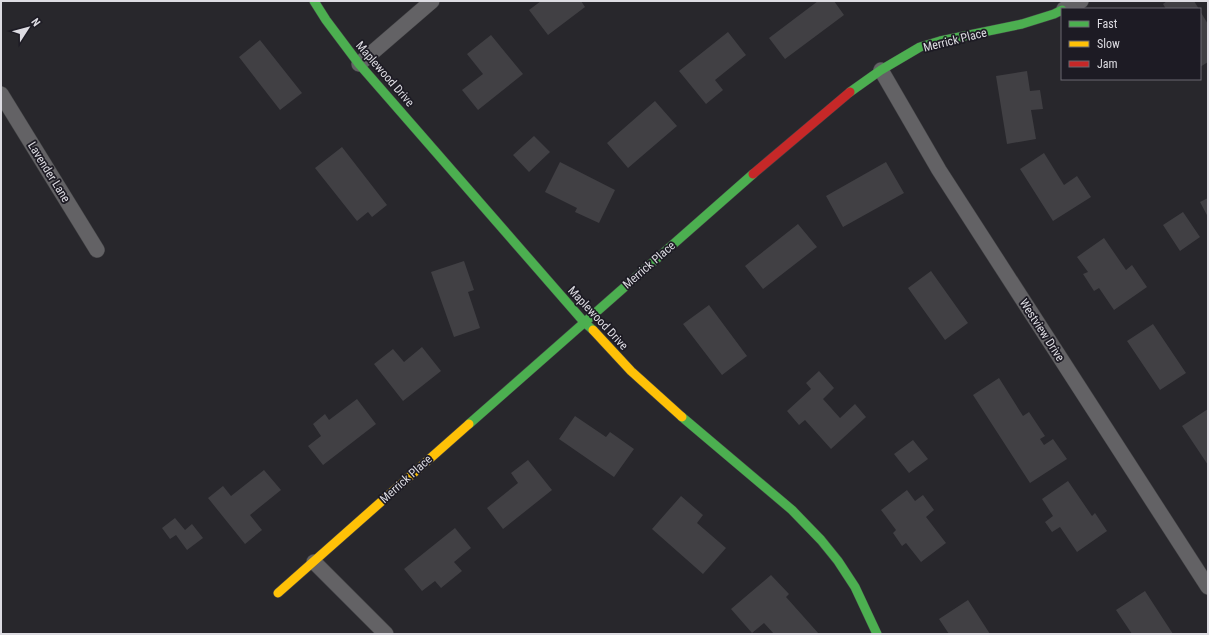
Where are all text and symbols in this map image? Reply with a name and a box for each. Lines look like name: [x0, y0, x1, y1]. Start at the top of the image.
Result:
north arrow: [8, 8, 48, 48]
legend: [1061, 8, 1201, 80]
text: N: [28, 16, 43, 29]
text: Fast: [1097, 17, 1118, 31]
street label: Merrick Place: [922, 25, 988, 55]
text: Slow: [1097, 37, 1120, 51]
street label: Maplewood Drive: [353, 39, 417, 110]
text: Jam: [1097, 57, 1118, 71]
street label: Lavender Lane: [25, 139, 73, 205]
street label: Merrick Place: [620, 238, 678, 292]
street label: Maplewood Drive: [565, 283, 631, 353]
street label: Westview Drive: [1017, 296, 1068, 364]
street label: Merrick Place: [377, 452, 435, 506]

